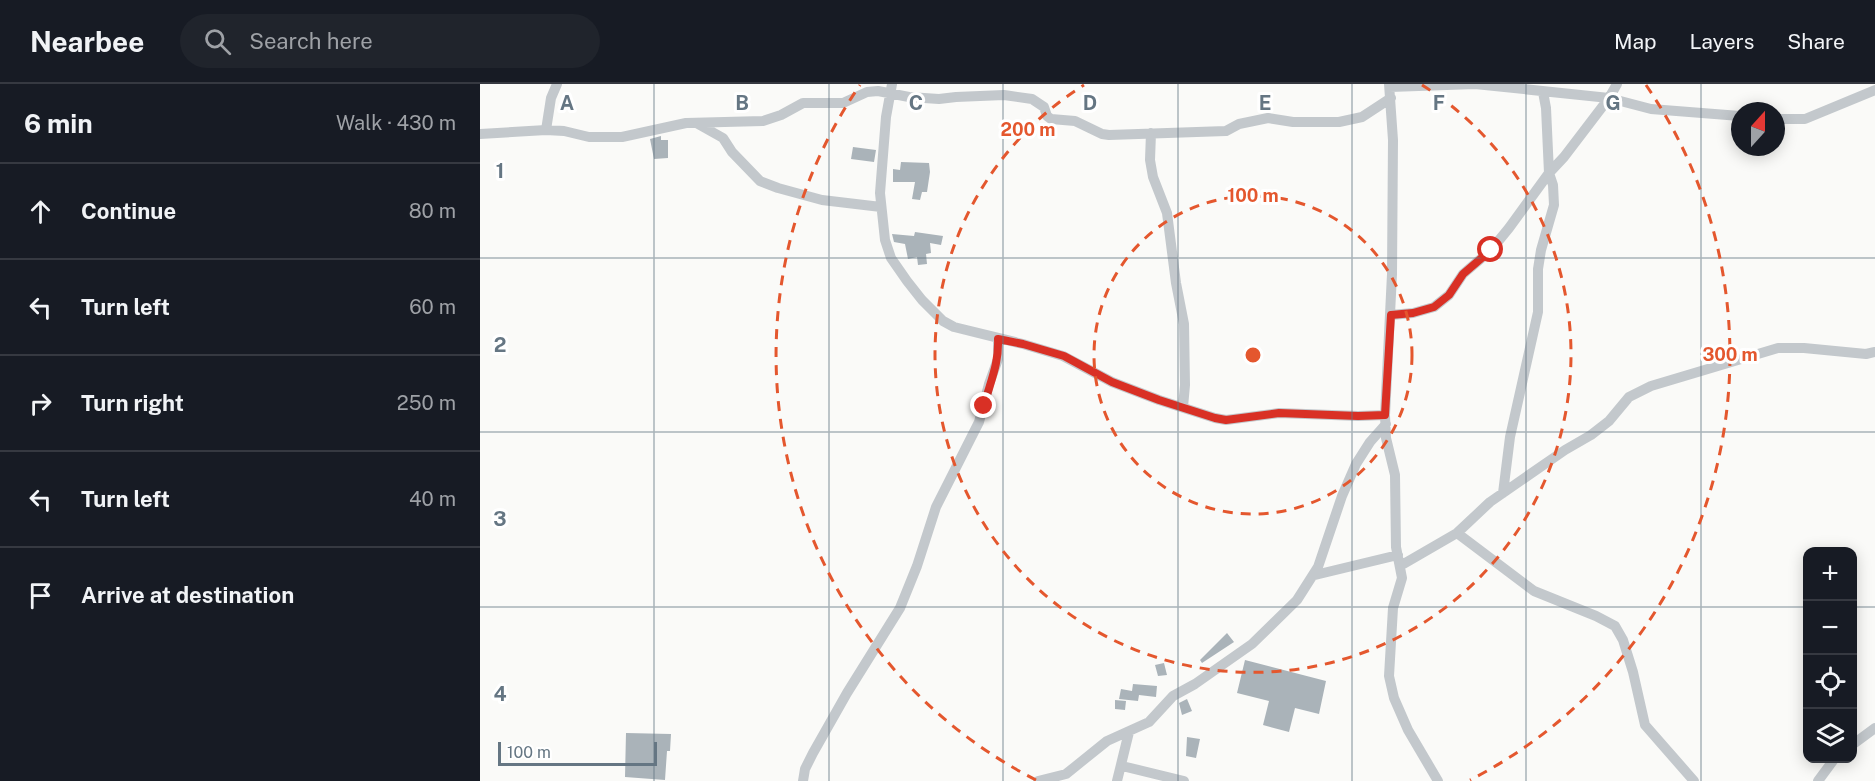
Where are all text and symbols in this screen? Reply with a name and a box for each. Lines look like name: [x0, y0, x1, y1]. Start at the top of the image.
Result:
search box: [180, 14, 600, 68]
text: Nearbee: [30, 25, 144, 58]
icon: search: [201, 25, 234, 58]
text: Search here: [249, 28, 373, 54]
text: Map: [1614, 29, 1657, 54]
text: Layers: [1690, 29, 1754, 54]
text: Share: [1787, 29, 1845, 54]
text: A: [560, 91, 574, 115]
text: B: [735, 91, 749, 115]
text: C: [909, 91, 923, 115]
text: D: [1083, 91, 1097, 115]
text: E: [1259, 91, 1271, 115]
text: F: [1433, 91, 1445, 115]
text: G: [1605, 91, 1621, 115]
north arrow: [1731, 102, 1785, 156]
text: 6 min: [24, 108, 93, 139]
text: Walk · 430 m: [336, 111, 456, 135]
text: 200 m: [1001, 119, 1055, 140]
text: 1: [496, 159, 504, 183]
text: 100 m: [1227, 185, 1279, 206]
icon: ahead: [24, 195, 57, 228]
text: Continue: [81, 198, 176, 224]
text: 80 m: [409, 199, 456, 223]
route start: [1477, 236, 1503, 262]
icon: left: [24, 291, 57, 324]
text: Turn left: [81, 294, 170, 320]
text: 60 m: [409, 295, 456, 319]
text: 2: [494, 333, 506, 357]
text: 300 m: [1702, 344, 1758, 365]
centre of rings: [1243, 345, 1263, 365]
icon: right: [24, 387, 57, 420]
text: Turn right: [81, 390, 184, 416]
text: 250 m: [397, 391, 456, 415]
route end: [970, 392, 996, 418]
icon: left: [24, 483, 57, 516]
text: Turn left: [81, 486, 170, 512]
text: 40 m: [409, 487, 456, 511]
text: 3: [493, 507, 507, 531]
map controls: [1803, 547, 1857, 763]
button: +: [1803, 547, 1857, 601]
icon: arrive: [24, 579, 57, 612]
text: Arrive at destination: [81, 582, 294, 608]
button: −: [1803, 601, 1857, 655]
button: locate: [1803, 655, 1857, 709]
text: 4: [493, 682, 507, 706]
button: layers: [1803, 709, 1857, 763]
scale bar: [498, 739, 657, 766]
text: 100 m: [507, 743, 551, 762]

